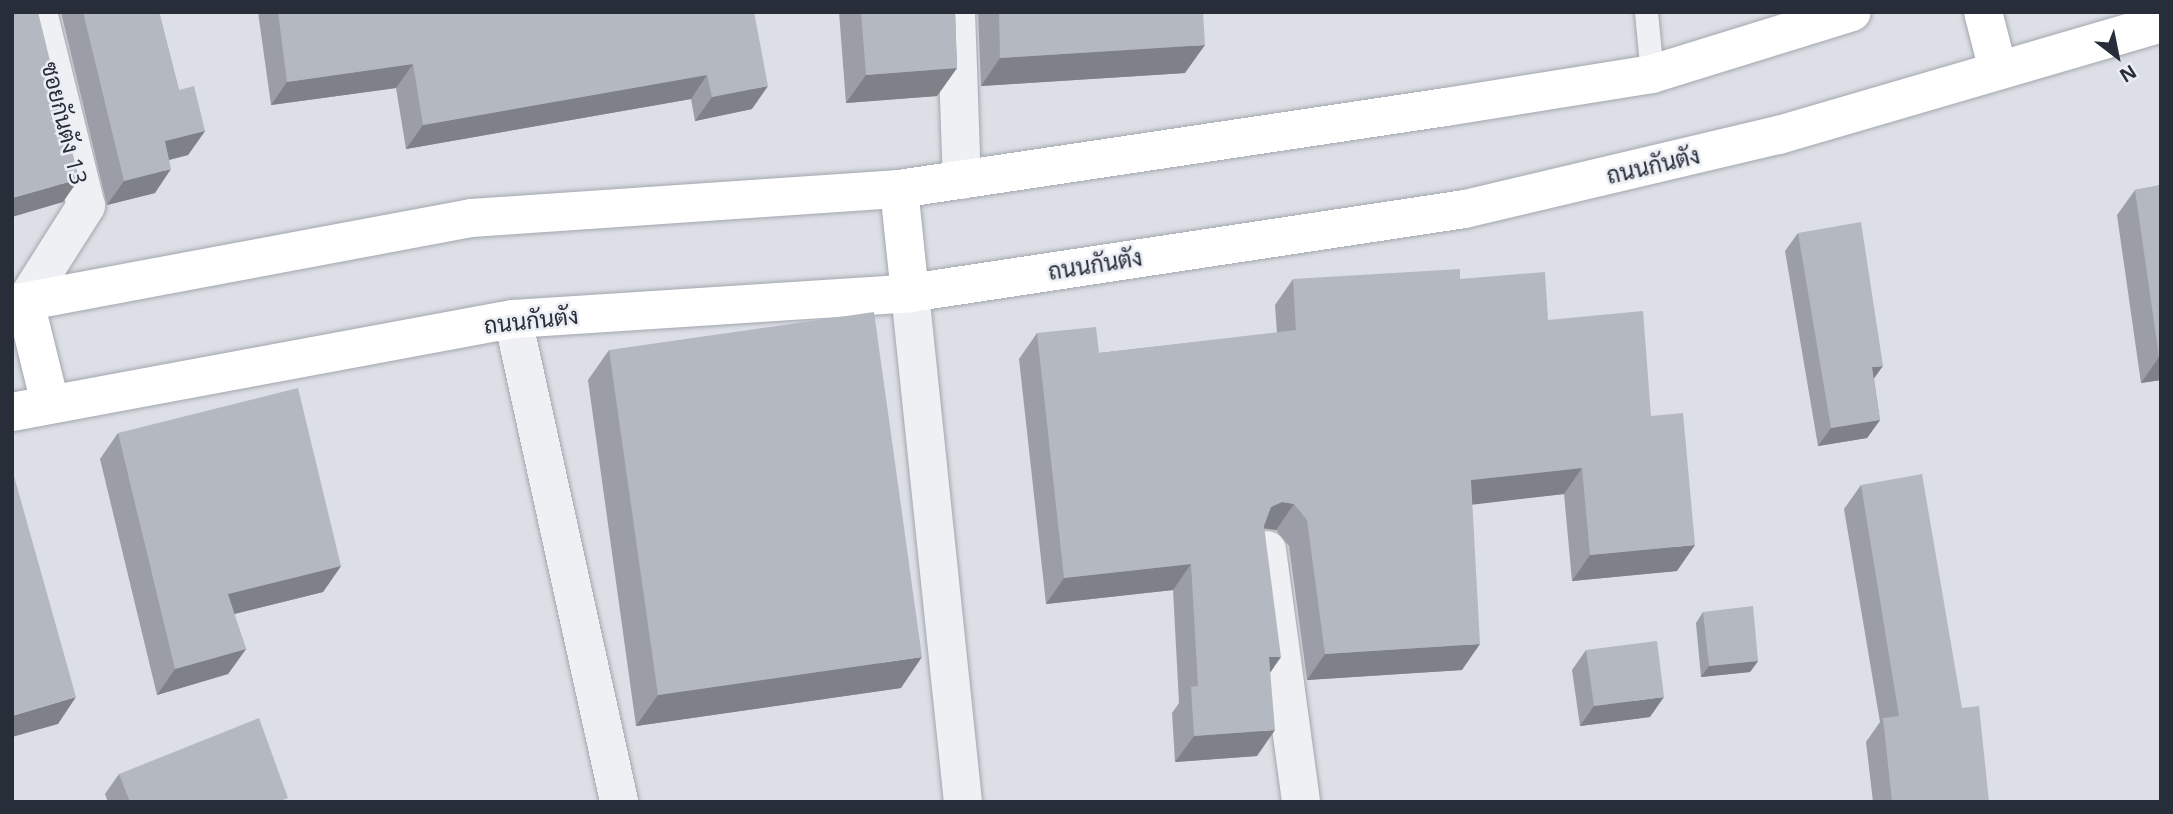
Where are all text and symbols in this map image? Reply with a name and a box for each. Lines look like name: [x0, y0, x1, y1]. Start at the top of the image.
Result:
north arrow: [2082, 21, 2152, 91]
street label: ซอยกันตัง 13: [36, 59, 94, 187]
text: N: [2115, 59, 2142, 89]
street label: ถนนกันตัง: [1604, 141, 1702, 189]
street label: ถนนกันตัง: [1046, 243, 1144, 285]
street label: ถนนกันตัง: [482, 301, 580, 339]

